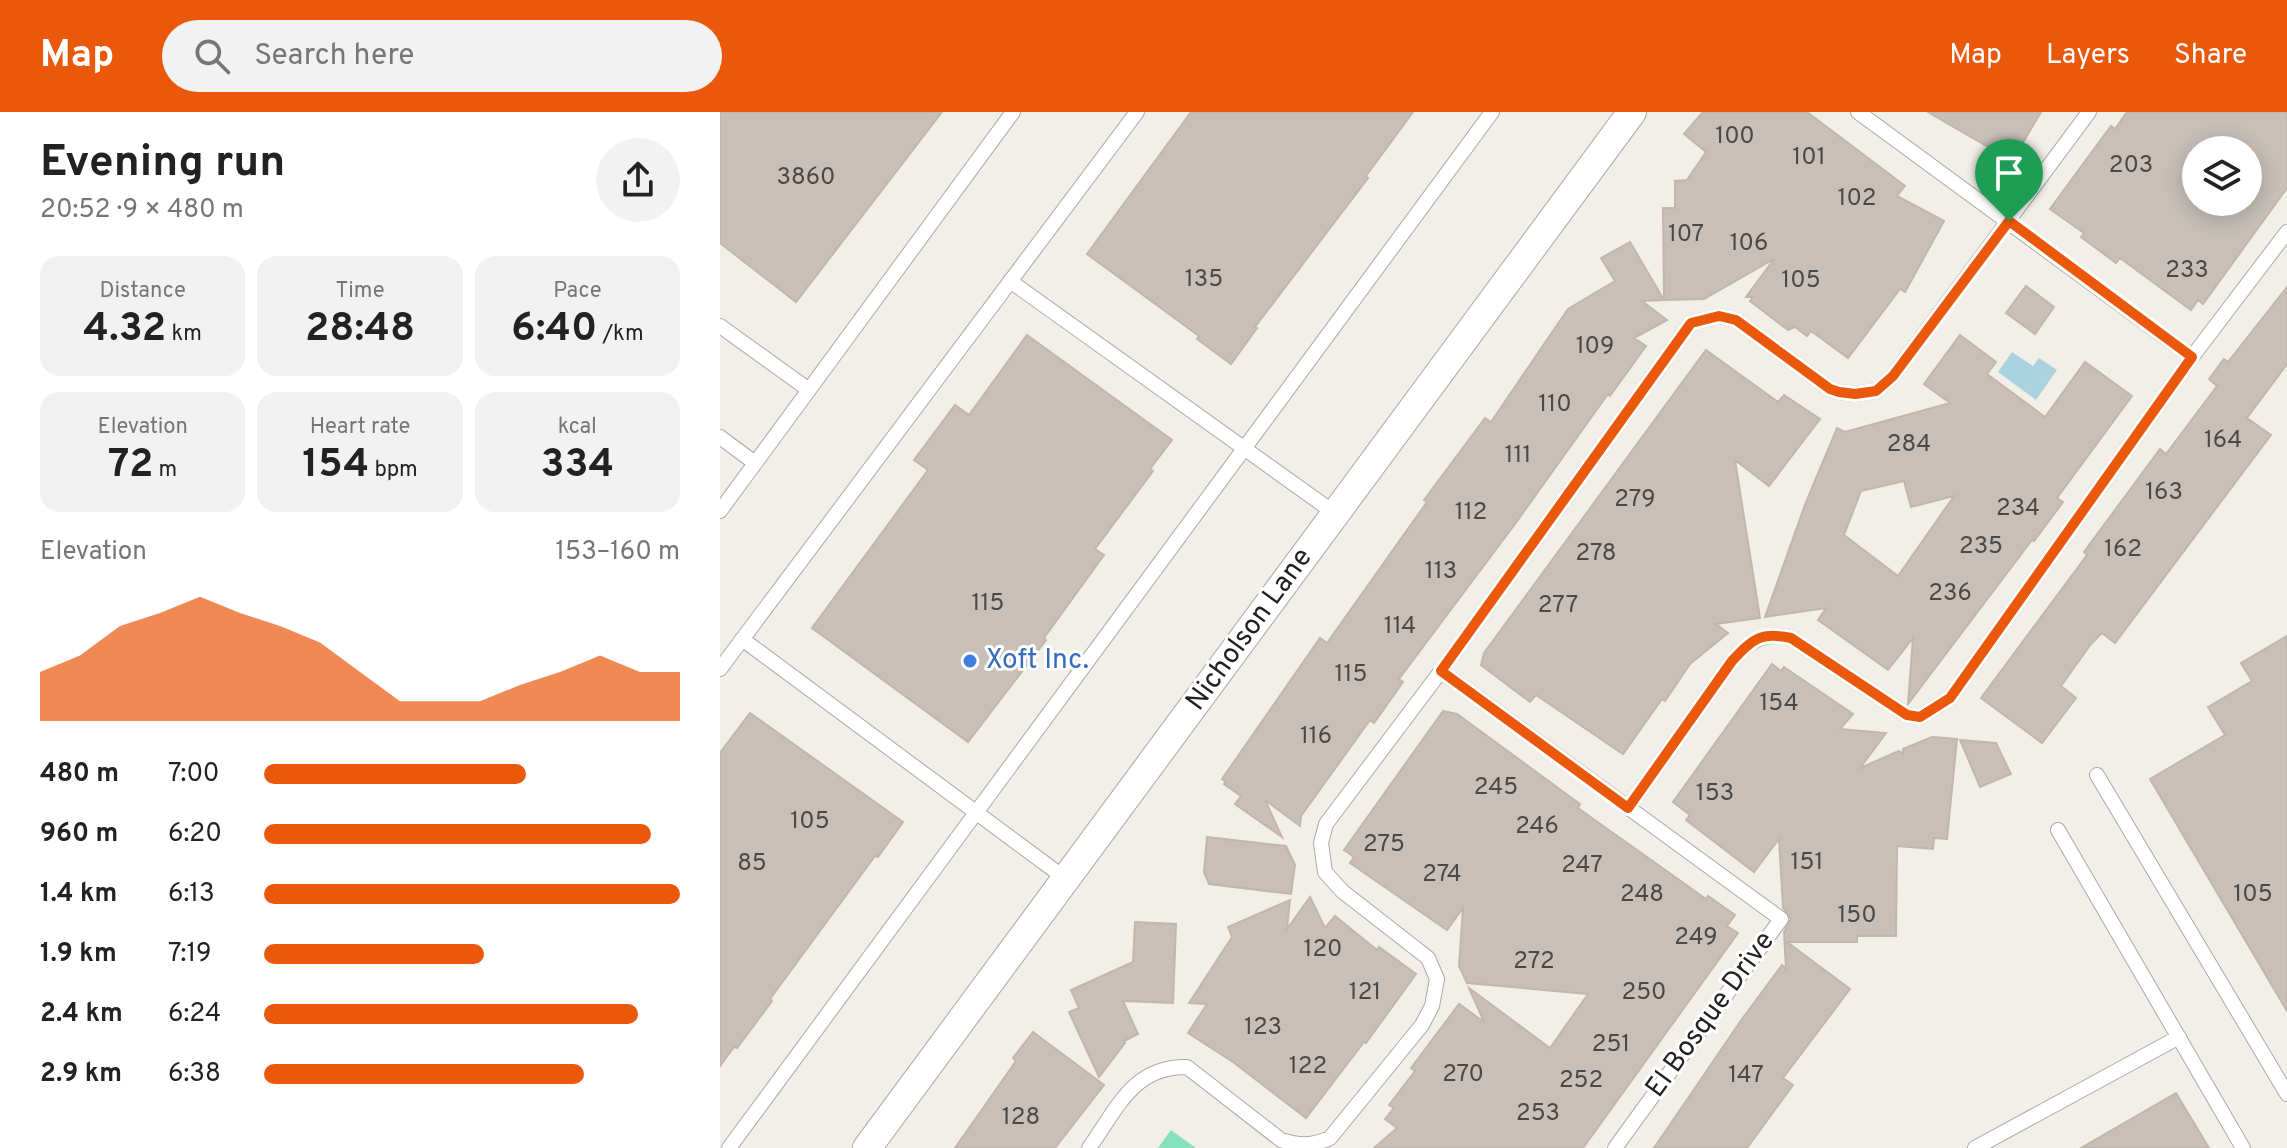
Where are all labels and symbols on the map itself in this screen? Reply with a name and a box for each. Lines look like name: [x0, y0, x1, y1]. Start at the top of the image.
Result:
house number: 100: [1715, 122, 1755, 152]
pin: [1975, 139, 2043, 221]
house number: 101: [1792, 143, 1826, 173]
house number: 203: [2109, 151, 2153, 181]
house number: 3860: [777, 163, 835, 193]
house number: 102: [1837, 184, 1877, 214]
house number: 107: [1668, 220, 1704, 250]
house number: 106: [1730, 229, 1768, 259]
house number: 233: [2165, 256, 2209, 286]
house number: 135: [1185, 265, 1223, 295]
house number: 105: [1781, 266, 1821, 296]
house number: 109: [1576, 332, 1614, 362]
house number: 110: [1538, 390, 1572, 420]
house number: 164: [2204, 426, 2242, 456]
house number: 284: [1887, 430, 1931, 460]
house number: 111: [1505, 441, 1531, 471]
house number: 163: [2145, 478, 2183, 508]
house number: 279: [1614, 485, 1656, 515]
house number: 234: [1996, 494, 2040, 524]
house number: 112: [1455, 498, 1487, 528]
house number: 235: [1959, 532, 2003, 562]
house number: 162: [2104, 535, 2142, 565]
house number: 278: [1576, 539, 1616, 569]
street label: Nicholson Lane: [1179, 541, 1321, 719]
house number: 113: [1425, 557, 1457, 587]
house number: 236: [1928, 579, 1972, 609]
house number: 115: [972, 589, 1004, 619]
house number: 277: [1538, 591, 1578, 621]
house number: 114: [1384, 612, 1416, 642]
place label: Xoft Inc.: [986, 643, 1089, 679]
marker: Xoft Inc.: [961, 652, 979, 670]
house number: 115: [1335, 660, 1367, 690]
house number: 154: [1759, 689, 1799, 719]
house number: 116: [1300, 722, 1332, 752]
house number: 245: [1474, 773, 1518, 803]
house number: 153: [1696, 779, 1734, 809]
house number: 105: [790, 807, 830, 837]
house number: 246: [1515, 812, 1559, 842]
house number: 275: [1363, 830, 1405, 860]
house number: 151: [1791, 848, 1823, 878]
house number: 85: [737, 849, 767, 879]
house number: 247: [1561, 851, 1603, 881]
house number: 274: [1422, 860, 1462, 890]
house number: 248: [1620, 880, 1664, 910]
house number: 105: [2233, 880, 2273, 910]
house number: 150: [1837, 901, 1877, 931]
house number: 249: [1674, 923, 1718, 953]
street label: El Bosque Drive: [1639, 925, 1783, 1105]
house number: 120: [1303, 935, 1343, 965]
house number: 272: [1513, 947, 1555, 977]
house number: 121: [1349, 978, 1381, 1008]
house number: 250: [1622, 978, 1666, 1008]
house number: 123: [1244, 1013, 1282, 1043]
house number: 251: [1592, 1030, 1630, 1060]
house number: 122: [1289, 1052, 1327, 1082]
house number: 270: [1442, 1060, 1484, 1090]
house number: 147: [1728, 1061, 1764, 1091]
house number: 252: [1559, 1066, 1603, 1096]
house number: 253: [1516, 1099, 1560, 1129]
house number: 128: [1002, 1103, 1040, 1133]

